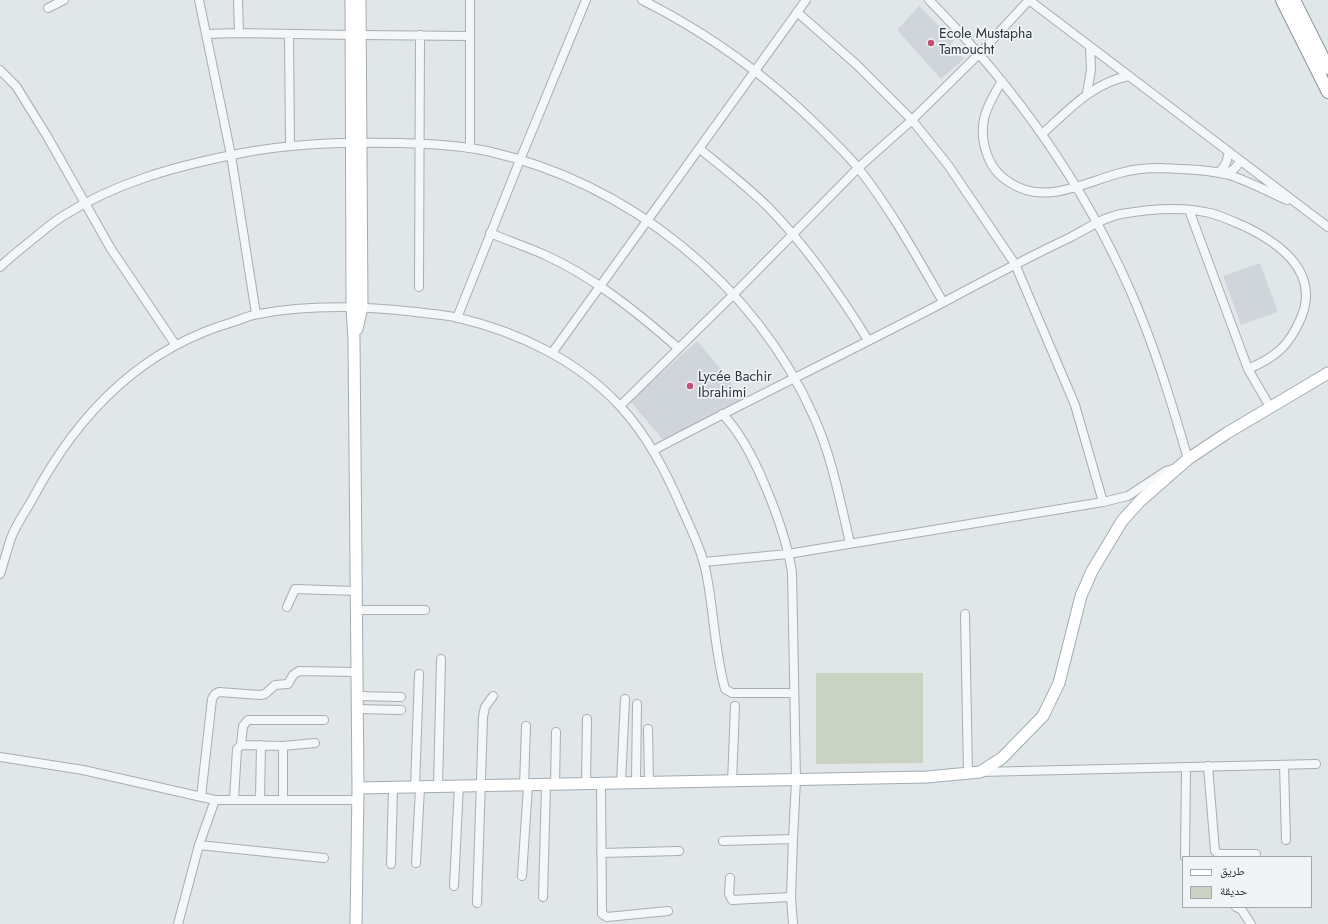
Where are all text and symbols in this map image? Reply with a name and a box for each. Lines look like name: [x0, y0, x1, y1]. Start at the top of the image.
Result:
place label: Ecole Mustapha Tamoucht: [939, 27, 1032, 60]
marker: Ecole Mustapha Tamoucht: [926, 38, 936, 48]
place label: Lycée Bachir Ibrahimi: [698, 370, 772, 402]
marker: Lycée Bachir Ibrahimi: [685, 381, 695, 391]
legend: [1182, 856, 1312, 908]
text: طريق: [1220, 862, 1245, 880]
text: حديقة: [1220, 882, 1248, 900]

